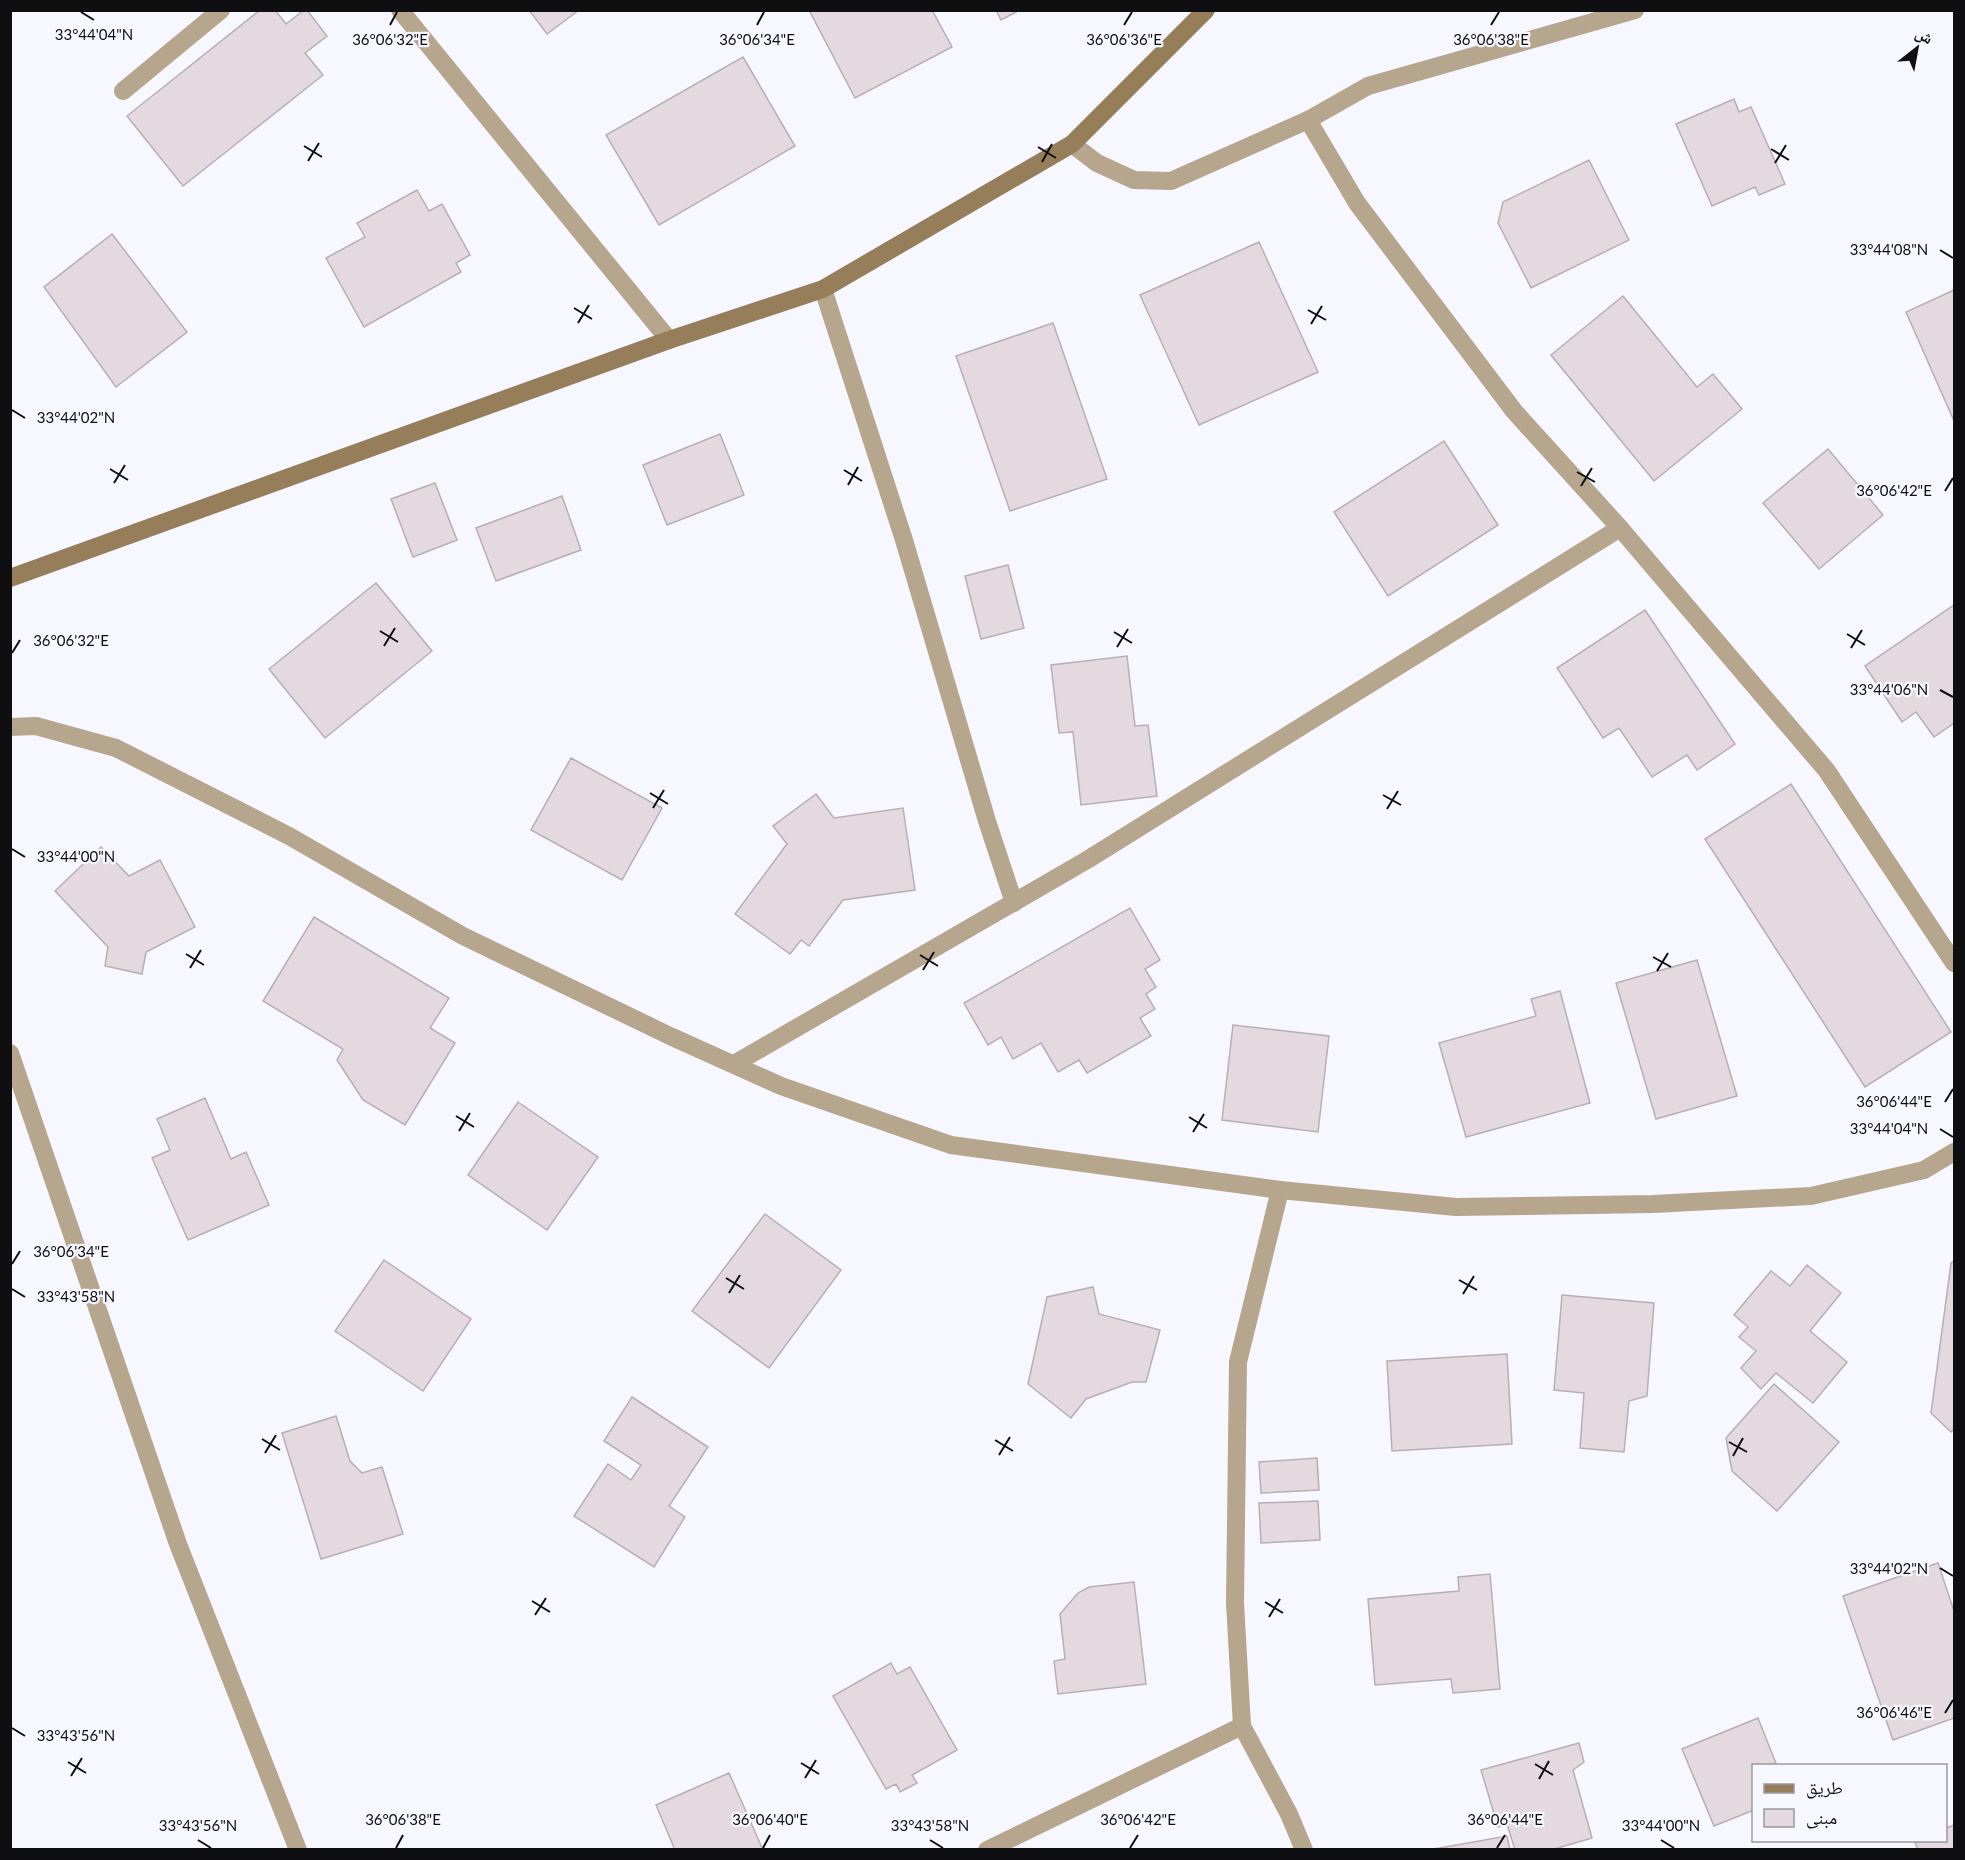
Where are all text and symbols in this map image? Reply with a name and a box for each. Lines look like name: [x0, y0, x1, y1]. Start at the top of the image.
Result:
north arrow: [1887, 18, 1947, 78]
text: ش: [1912, 22, 1937, 48]
text: 33°44'04"N: [55, 25, 133, 43]
text: 36°06'32"E: [352, 30, 428, 48]
text: 36°06'34"E: [719, 30, 795, 48]
text: 36°06'36"E: [1086, 30, 1162, 48]
text: 36°06'38"E: [1453, 30, 1529, 48]
text: 33°44'08"N: [1850, 240, 1928, 258]
text: 33°44'02"N: [37, 408, 115, 426]
text: 36°06'42"E: [1856, 481, 1932, 499]
text: 36°06'32"E: [33, 631, 109, 649]
text: 33°44'06"N: [1850, 680, 1928, 698]
text: 33°44'00"N: [37, 847, 115, 865]
text: 36°06'44"E: [1856, 1092, 1932, 1110]
text: 33°44'04"N: [1850, 1119, 1928, 1137]
text: 36°06'34"E: [33, 1242, 109, 1260]
text: 33°43'58"N: [37, 1287, 115, 1305]
text: 33°44'02"N: [1850, 1559, 1928, 1577]
text: 36°06'46"E: [1856, 1703, 1932, 1721]
text: 33°43'56"N: [37, 1726, 115, 1744]
legend: [1752, 1764, 1947, 1842]
text: طريق: [1806, 1776, 1843, 1799]
text: مبنى: [1806, 1806, 1837, 1829]
text: 36°06'38"E: [365, 1810, 441, 1828]
text: 36°06'40"E: [732, 1810, 808, 1828]
text: 36°06'42"E: [1100, 1810, 1176, 1828]
text: 36°06'44"E: [1467, 1810, 1543, 1828]
text: 33°43'56"N: [159, 1816, 237, 1834]
text: 33°43'58"N: [891, 1816, 969, 1834]
text: 33°44'00"N: [1622, 1816, 1700, 1834]

